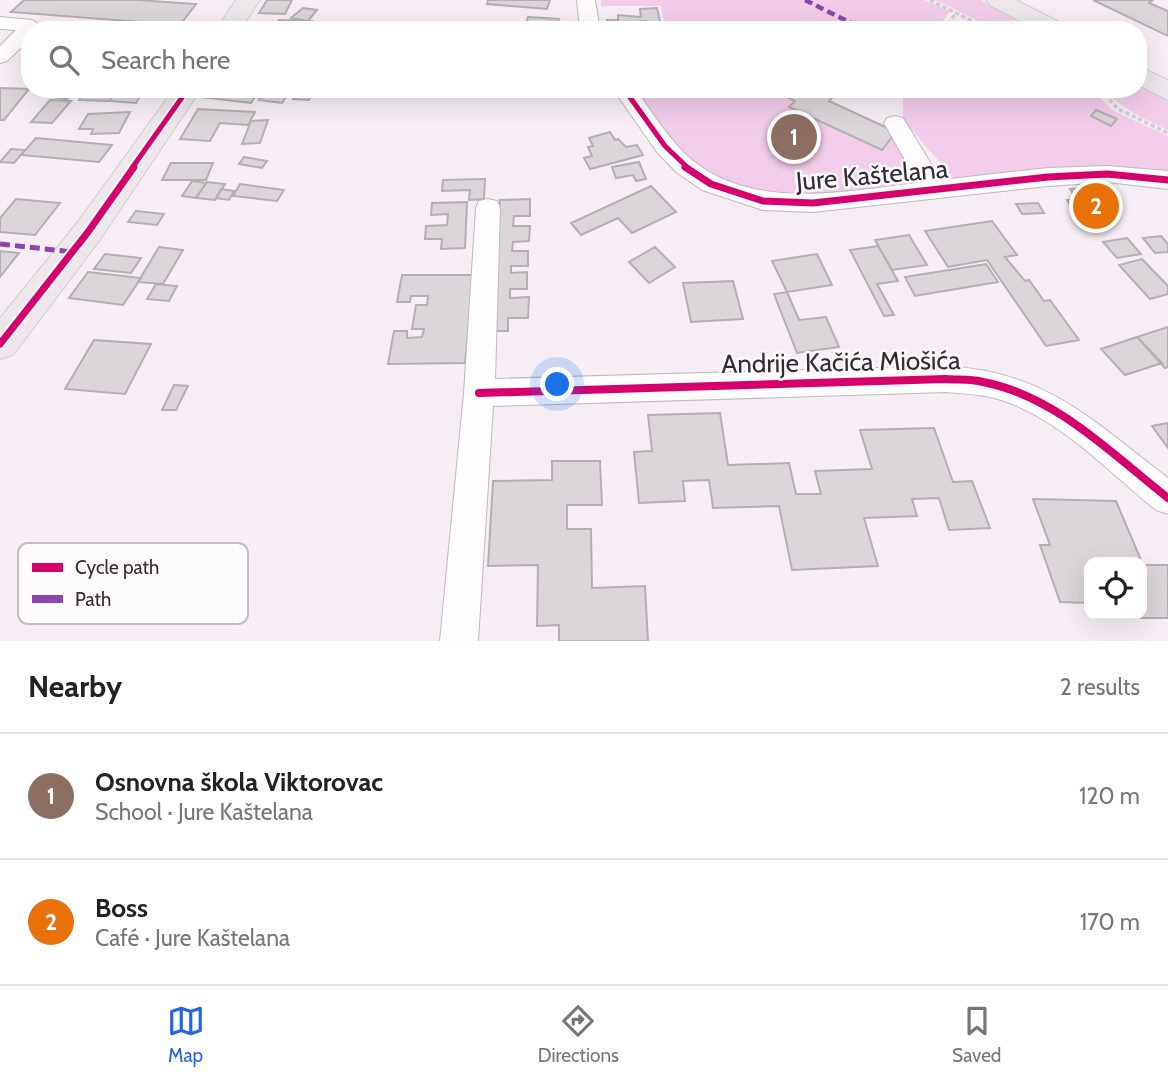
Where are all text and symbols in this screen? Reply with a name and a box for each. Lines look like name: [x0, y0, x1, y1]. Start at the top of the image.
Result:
search box: [21, 21, 1147, 98]
icon: search: [45, 41, 83, 79]
text: Search here: [101, 44, 230, 76]
pin: 1: [771, 111, 817, 163]
street label: Jure Kaštelana: [794, 152, 950, 198]
pin: 2: [1073, 180, 1119, 232]
street label: Andrije Kačića Miošića: [721, 344, 961, 380]
your location: [540, 367, 574, 401]
legend: [18, 543, 248, 624]
text: Cycle path: [75, 556, 159, 579]
map controls: [1084, 557, 1147, 620]
button: locate: [1084, 557, 1147, 620]
text: Path: [75, 588, 111, 611]
text: Nearby: [28, 668, 122, 705]
text: 2 results: [1060, 673, 1140, 701]
text: Osnovna škola Viktorovac: [95, 766, 383, 798]
text: 1: [47, 782, 55, 810]
text: 120 m: [1079, 782, 1140, 810]
text: School · Jure Kaštelana: [95, 798, 313, 826]
text: Boss: [95, 892, 148, 924]
text: 2: [45, 908, 57, 936]
text: 170 m: [1080, 908, 1140, 936]
text: Café · Jure Kaštelana: [95, 924, 290, 952]
tab: Map: [167, 1002, 205, 1067]
tab: Directions: [538, 1002, 619, 1067]
tab: Saved: [952, 1002, 1001, 1067]

